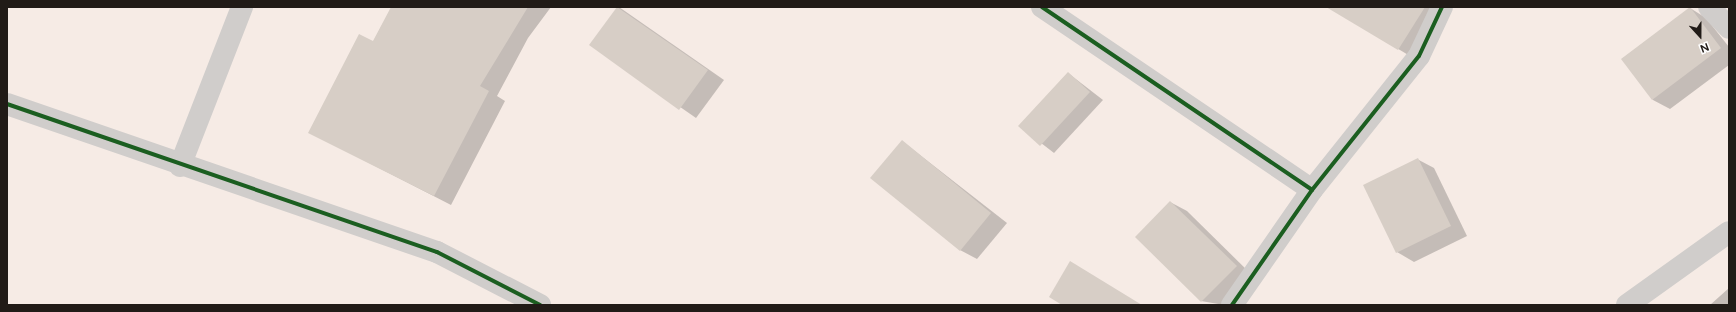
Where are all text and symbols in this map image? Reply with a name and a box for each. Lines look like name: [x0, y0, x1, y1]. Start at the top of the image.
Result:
north arrow: [1680, 16, 1720, 56]
text: N: [1698, 40, 1711, 55]

